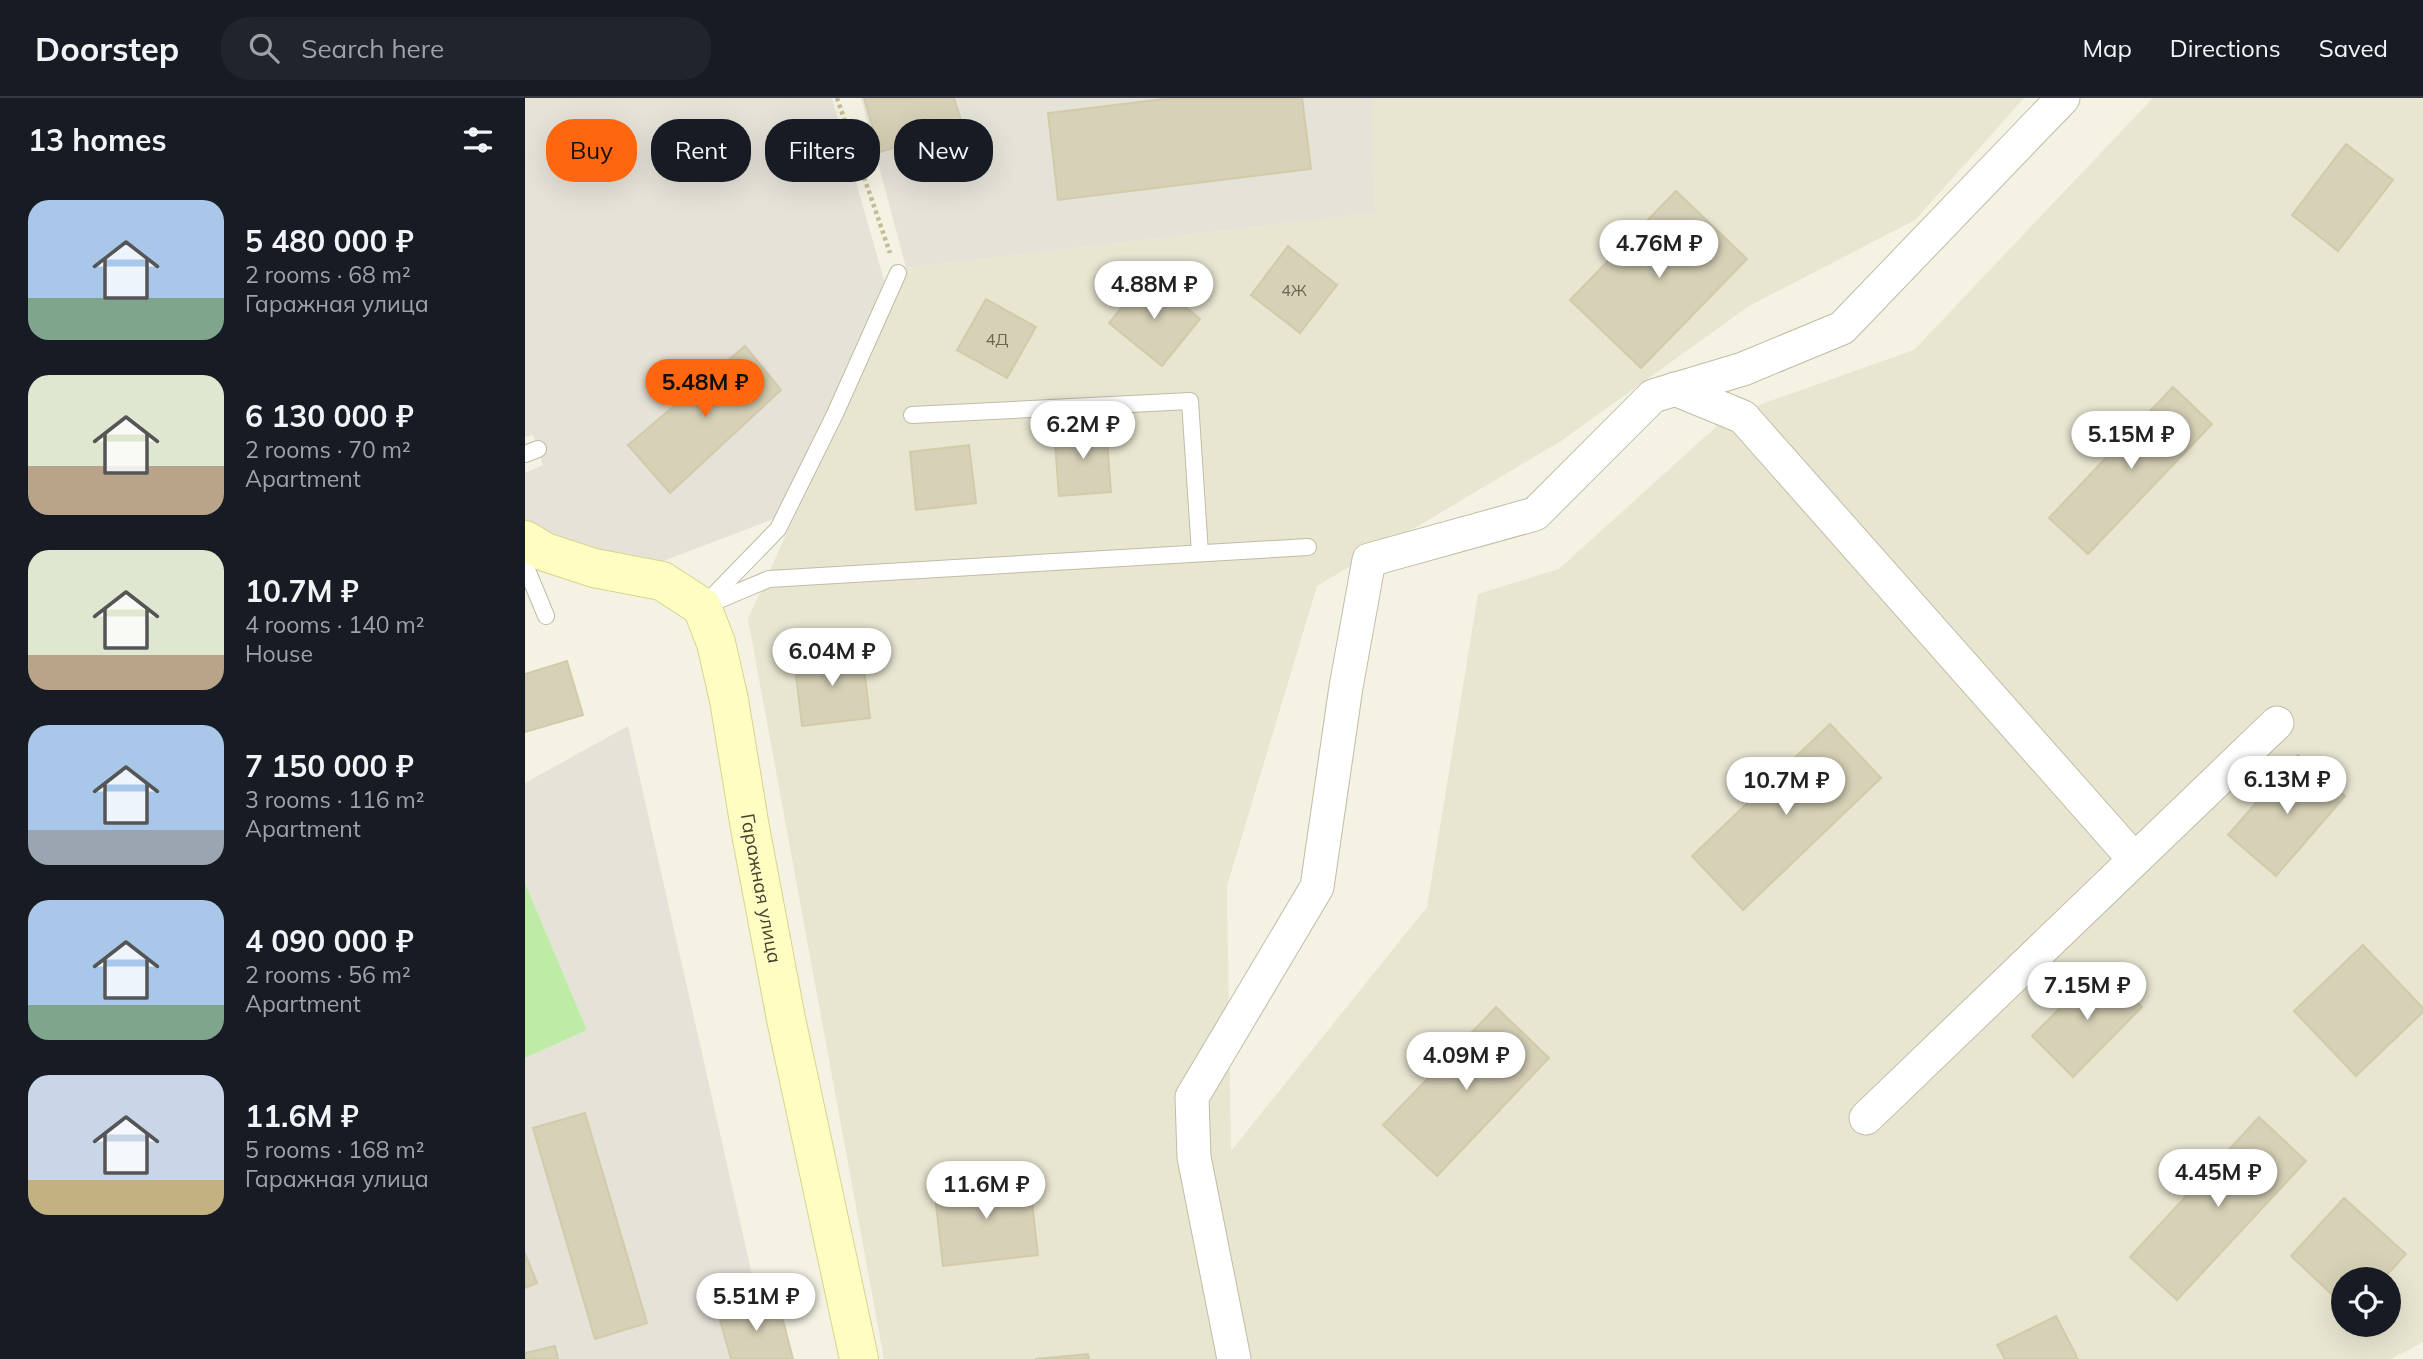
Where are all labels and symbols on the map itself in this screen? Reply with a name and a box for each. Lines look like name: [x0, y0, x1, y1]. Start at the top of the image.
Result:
pin: 4.76M ₽: [1594, 220, 1724, 280]
pin: 4.88M ₽: [1089, 262, 1219, 321]
house number: 4Ж: [1281, 280, 1307, 300]
house number: 4Д: [986, 329, 1008, 349]
pin: 5.48M ₽: [640, 360, 770, 419]
pin: 6.2M ₽: [1026, 402, 1140, 461]
pin: 5.15M ₽: [2066, 412, 2196, 471]
pin: 6.04M ₽: [767, 628, 897, 688]
pin: 6.13M ₽: [2222, 756, 2352, 816]
pin: 10.7M ₽: [1721, 758, 1851, 817]
street label: Гаражная улица: [736, 812, 787, 965]
pin: 7.15M ₽: [2022, 962, 2152, 1022]
pin: 4.09M ₽: [1401, 1032, 1531, 1092]
pin: 4.45M ₽: [2153, 1150, 2283, 1209]
pin: 11.6M ₽: [921, 1162, 1051, 1221]
pin: 5.51M ₽: [691, 1274, 821, 1333]

